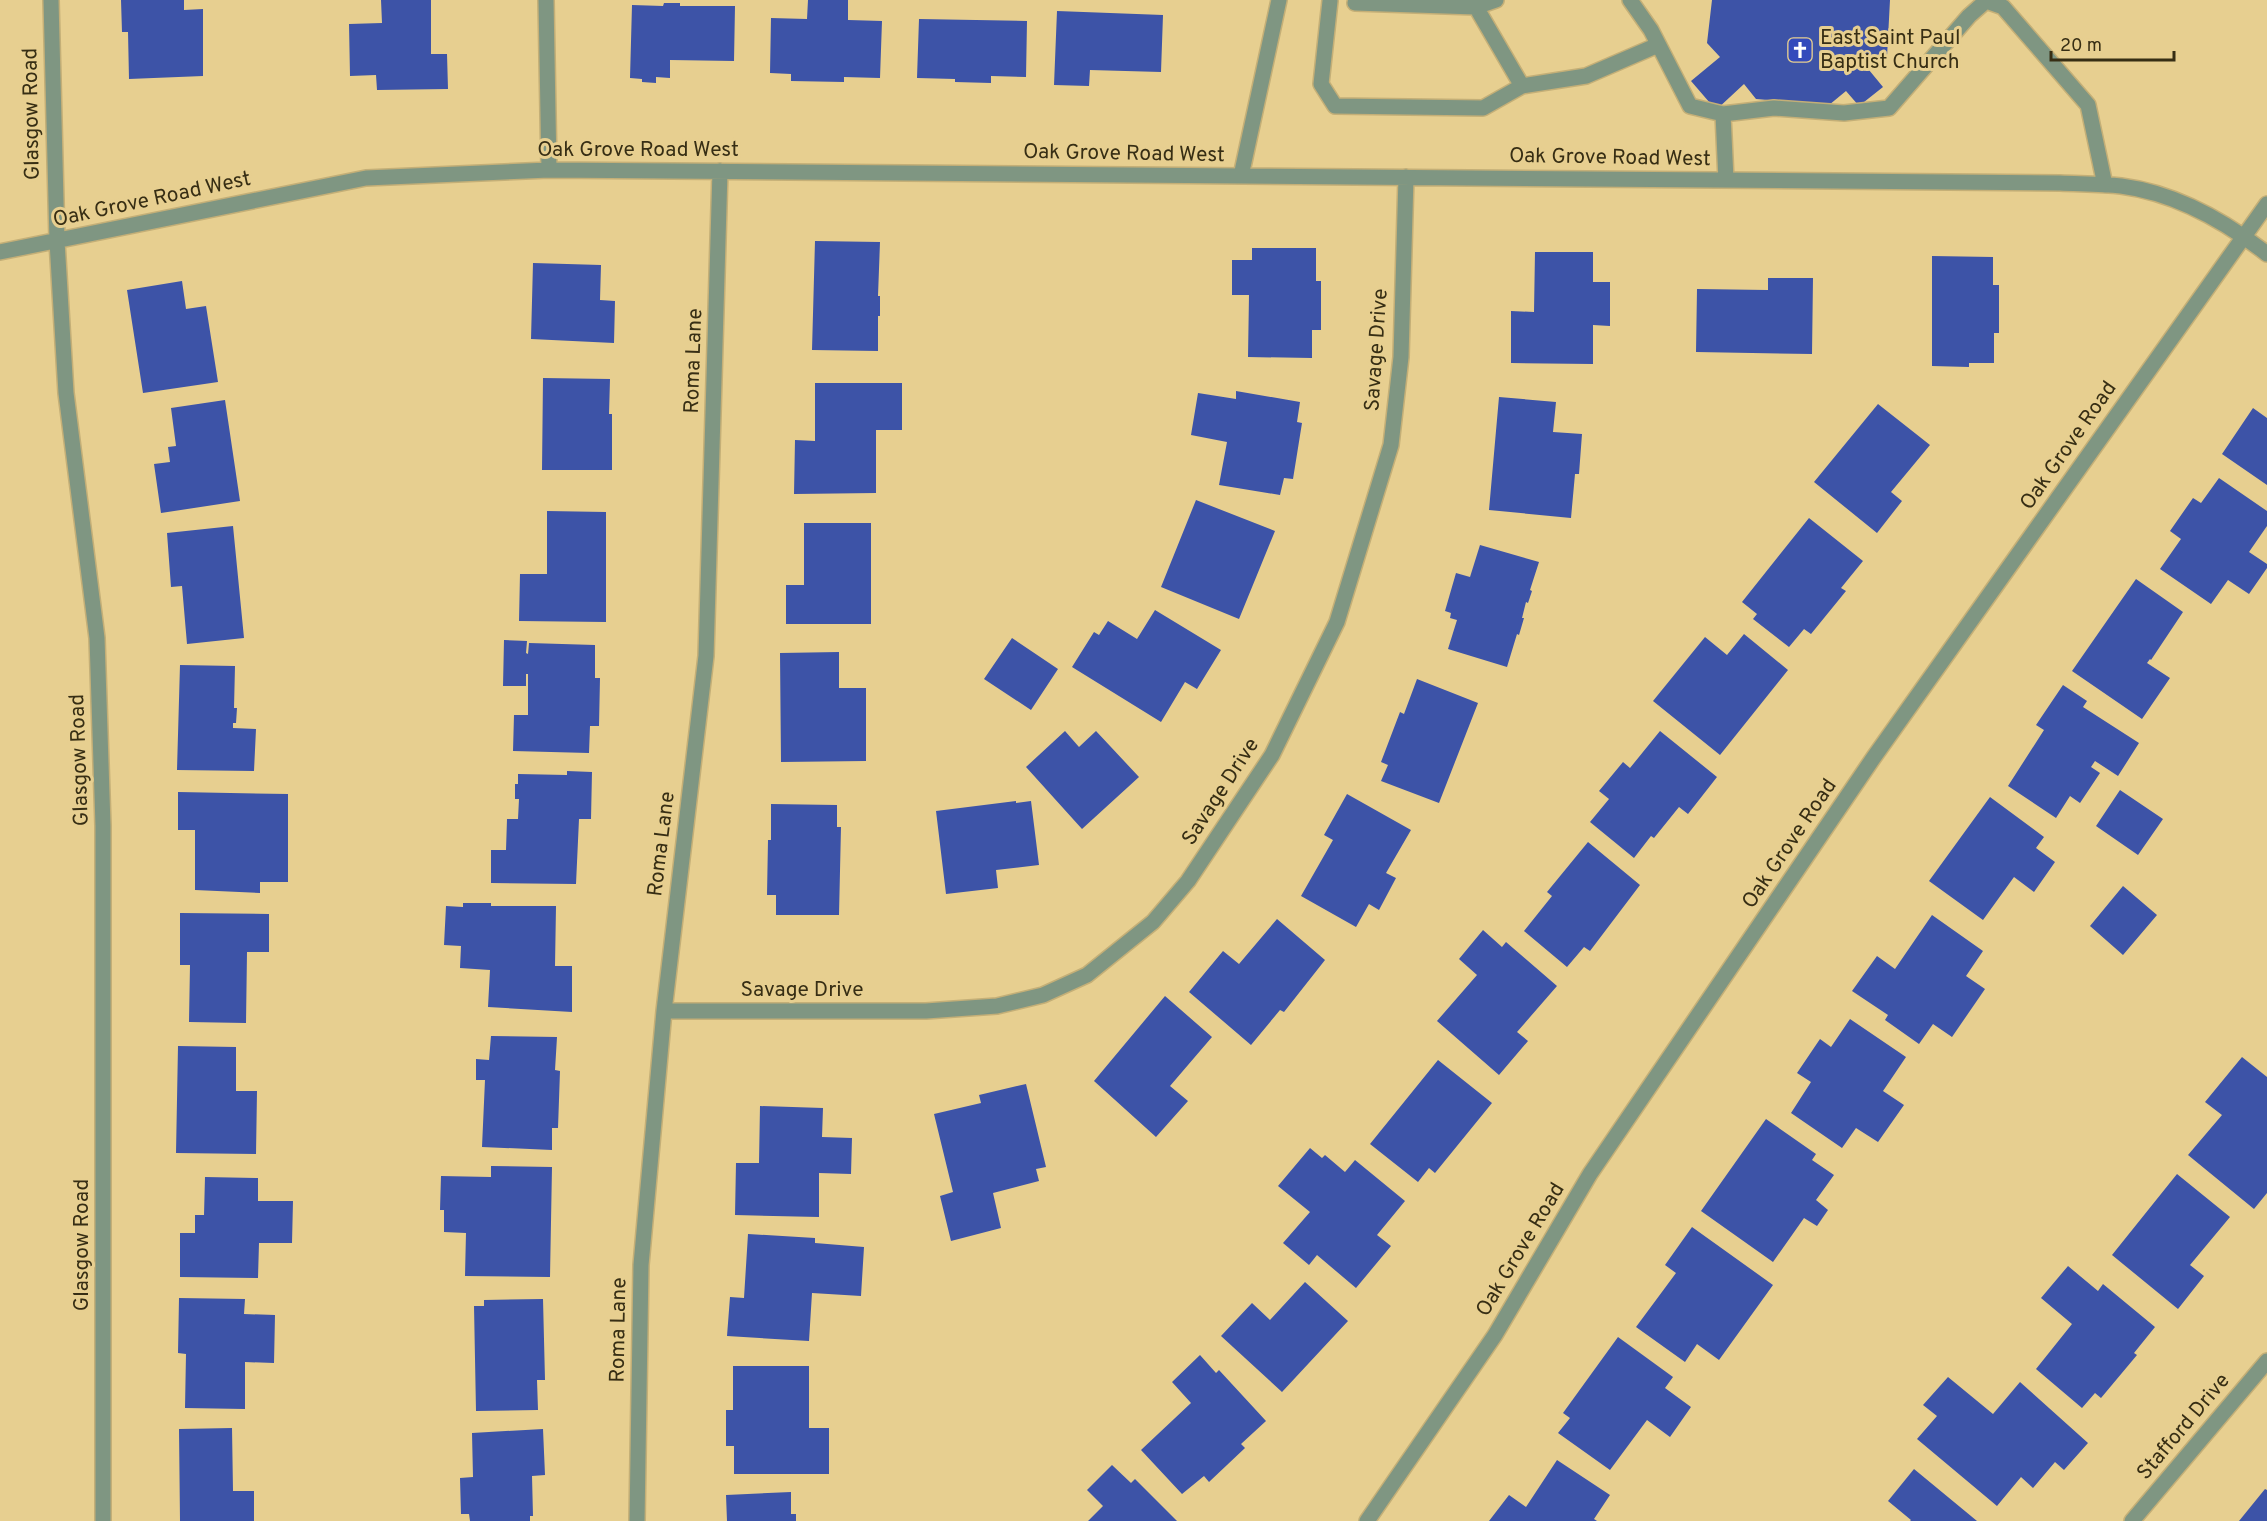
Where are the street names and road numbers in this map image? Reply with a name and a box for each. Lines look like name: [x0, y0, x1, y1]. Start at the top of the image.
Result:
street label: Glasgow Road: [17, 48, 47, 180]
street label: Oak Grove Road West: [537, 137, 739, 164]
street label: Oak Grove Road West: [1023, 139, 1225, 169]
street label: Oak Grove Road West: [1509, 143, 1711, 173]
street label: Oak Grove Road West: [51, 166, 253, 234]
street label: Savage Drive: [1359, 288, 1395, 412]
street label: Roma Lane: [679, 308, 709, 414]
street label: Oak Grove Road: [2015, 376, 2123, 516]
street label: Glasgow Road: [64, 693, 96, 827]
street label: Savage Drive: [1176, 733, 1266, 851]
street label: Oak Grove Road: [1737, 774, 1843, 914]
street label: Roma Lane: [642, 790, 682, 898]
street label: Savage Drive: [741, 977, 863, 1004]
street label: Oak Grove Road: [1470, 1178, 1572, 1322]
street label: Glasgow Road: [69, 1179, 96, 1311]
street label: Roma Lane: [605, 1277, 633, 1383]
street label: Stafford Drive: [2132, 1368, 2236, 1486]

